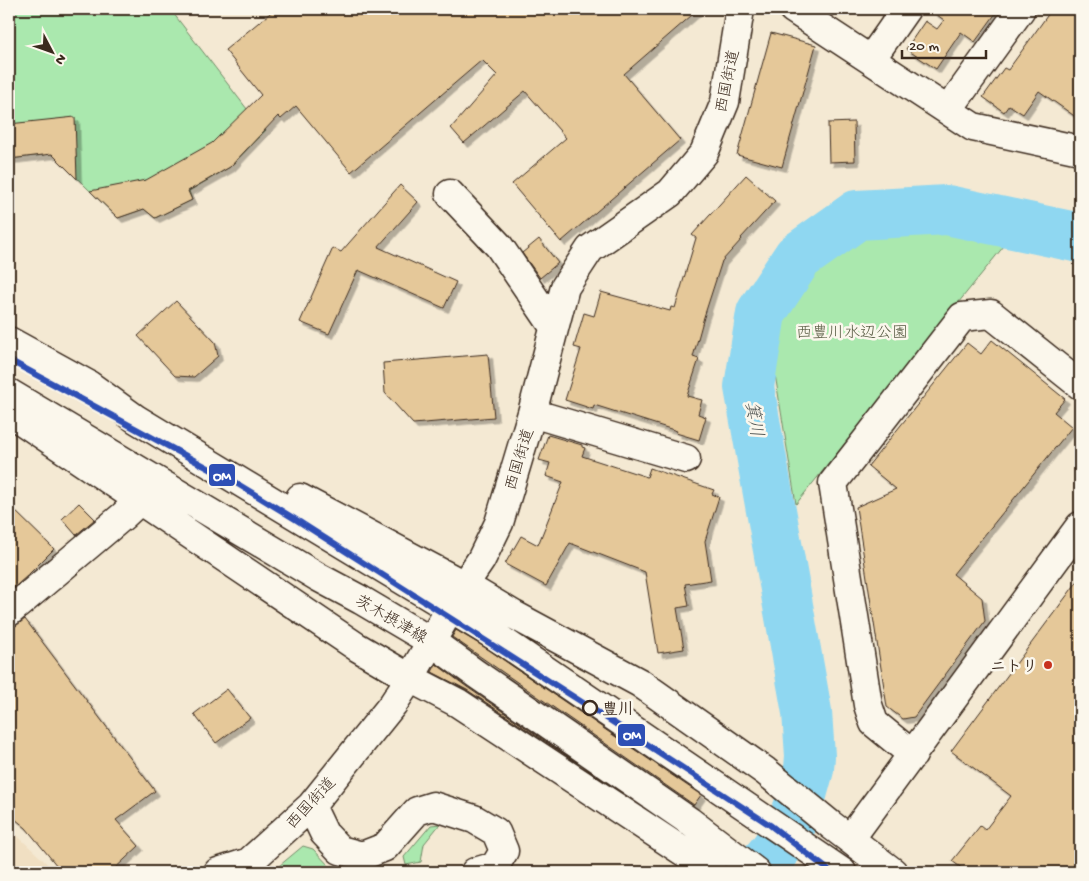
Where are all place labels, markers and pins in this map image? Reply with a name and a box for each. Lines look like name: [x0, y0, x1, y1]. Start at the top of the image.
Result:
place label: ニトリ: [990, 659, 1038, 678]
marker: ニトリ: [1042, 659, 1054, 671]
marker: 豊川: [582, 700, 598, 716]
place label: 豊川: [602, 701, 634, 721]

